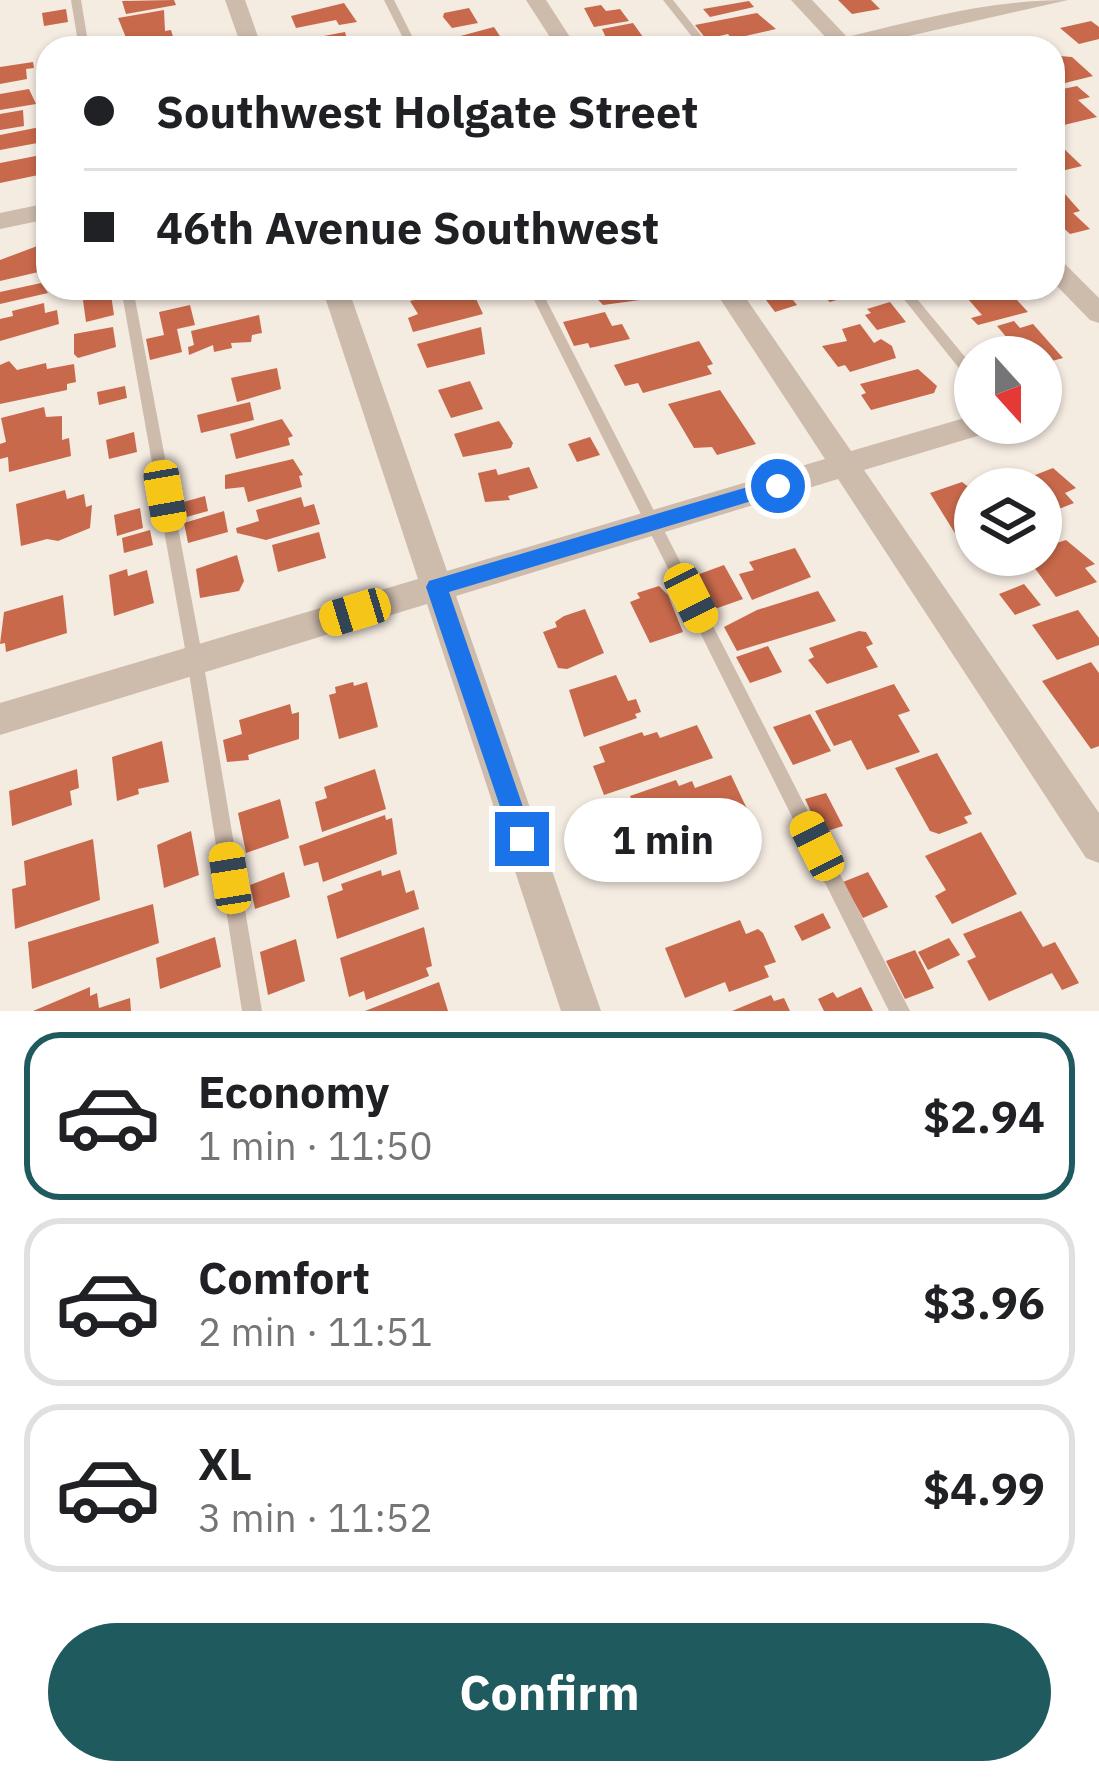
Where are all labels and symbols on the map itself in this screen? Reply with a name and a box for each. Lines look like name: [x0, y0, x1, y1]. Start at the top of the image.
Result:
north arrow: [954, 336, 1062, 444]
car: [141, 457, 189, 535]
route start: [751, 459, 805, 513]
car: [659, 558, 723, 638]
car: [315, 584, 395, 640]
callout: 1 min: [564, 797, 762, 881]
car: [785, 806, 849, 886]
route end: [495, 812, 549, 866]
car: [207, 840, 253, 916]

